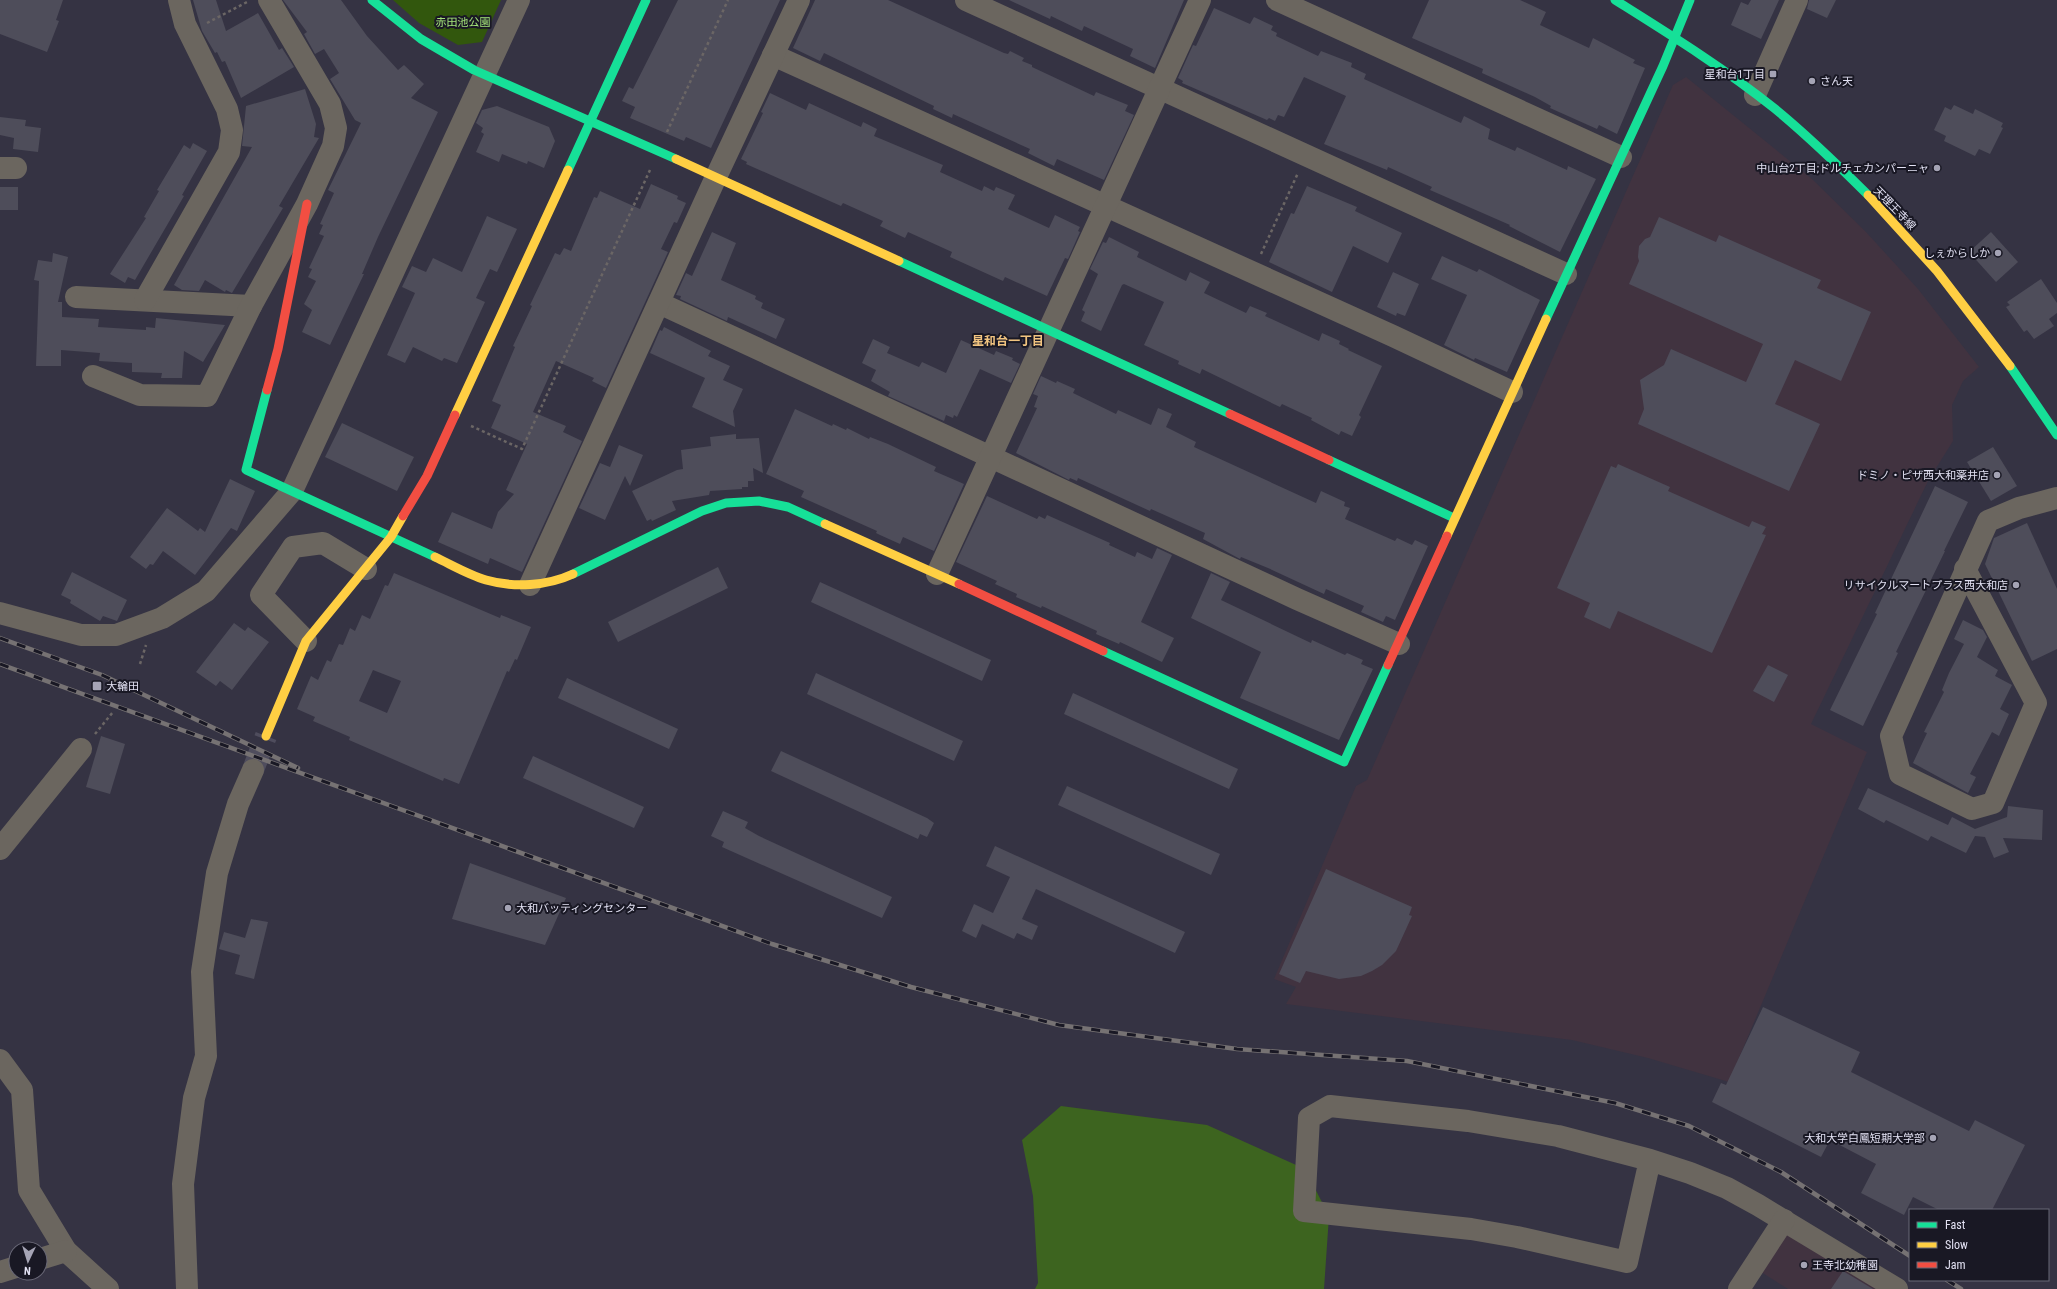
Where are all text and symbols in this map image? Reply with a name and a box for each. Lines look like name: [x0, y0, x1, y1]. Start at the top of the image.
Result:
park label: 赤田池公園: [436, 16, 491, 29]
place label: 星和台1丁目: [1705, 68, 1765, 81]
marker: 星和台1丁目: [1768, 69, 1778, 79]
place label: さん天: [1820, 75, 1853, 88]
marker: さん天: [1807, 76, 1817, 86]
place label: 中山台2丁目;ドルチェカンパーニャ: [1756, 162, 1929, 175]
marker: 中山台2丁目;ドルチェカンパーニャ: [1932, 163, 1942, 173]
street label: 天理王寺線: [1871, 184, 1918, 233]
place label: しぇからしか: [1924, 247, 1990, 260]
marker: しぇからしか: [1993, 248, 2003, 258]
district label: 星和台一丁目: [972, 334, 1044, 348]
place label: ドミノ・ピザ西大和薬井店: [1857, 469, 1989, 482]
marker: ドミノ・ピザ西大和薬井店: [1992, 470, 2002, 480]
place label: リサイクルマートプラス西大和店: [1844, 579, 2008, 592]
marker: リサイクルマートプラス西大和店: [2011, 580, 2021, 590]
marker: 大輪田: [91, 680, 103, 692]
place label: 大輪田: [106, 680, 139, 693]
place label: 大和バッティングセンター: [516, 902, 647, 915]
marker: 大和バッティングセンター: [503, 903, 513, 913]
place label: 大和大学白鳳短期大学部: [1804, 1132, 1925, 1145]
marker: 大和大学白鳳短期大学部: [1928, 1133, 1938, 1143]
legend: [1909, 1209, 2049, 1281]
text: Fast: [1945, 1218, 1966, 1232]
text: Slow: [1945, 1238, 1968, 1252]
north arrow: [8, 1241, 48, 1281]
text: Jam: [1945, 1258, 1966, 1272]
place label: 王寺北幼稚園: [1812, 1259, 1878, 1272]
marker: 王寺北幼稚園: [1799, 1260, 1809, 1270]
text: N: [23, 1264, 31, 1277]

